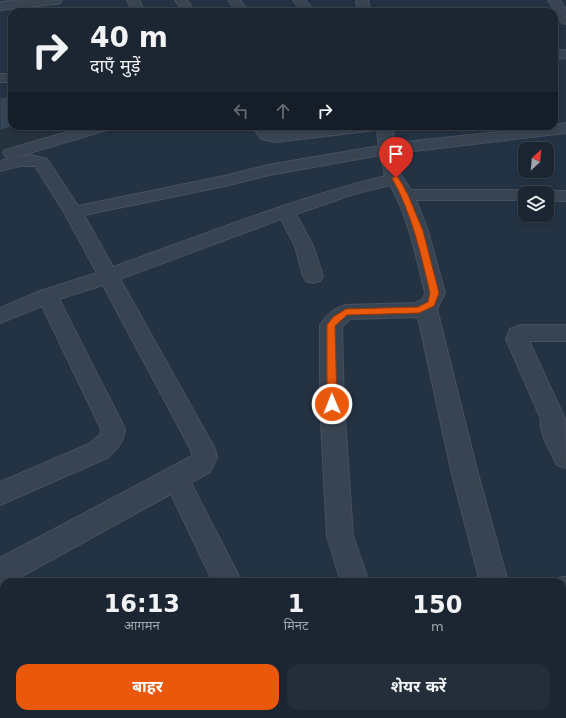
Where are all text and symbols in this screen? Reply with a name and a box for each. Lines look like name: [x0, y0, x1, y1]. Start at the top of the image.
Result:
text: 40 m: [90, 21, 168, 54]
icon: right: [24, 24, 76, 76]
text: दाएँ मुड़ें: [90, 55, 140, 76]
icon: left: [230, 100, 252, 122]
icon: ahead: [272, 100, 294, 122]
icon: right: [314, 100, 336, 122]
pin: [379, 137, 413, 178]
north arrow: [518, 142, 554, 178]
map controls: [518, 142, 554, 222]
icon: arrive: [385, 143, 407, 165]
button: layers: [518, 186, 554, 222]
position arrow: [311, 383, 353, 425]
text: 16:13: [104, 590, 180, 618]
text: 1: [288, 590, 305, 618]
text: 150: [412, 591, 462, 619]
text: आगमन: [124, 618, 160, 633]
text: मिनट: [284, 618, 309, 633]
text: m: [431, 619, 444, 634]
button: बाहर: [16, 664, 279, 710]
button: शेयर करें: [287, 664, 550, 710]

